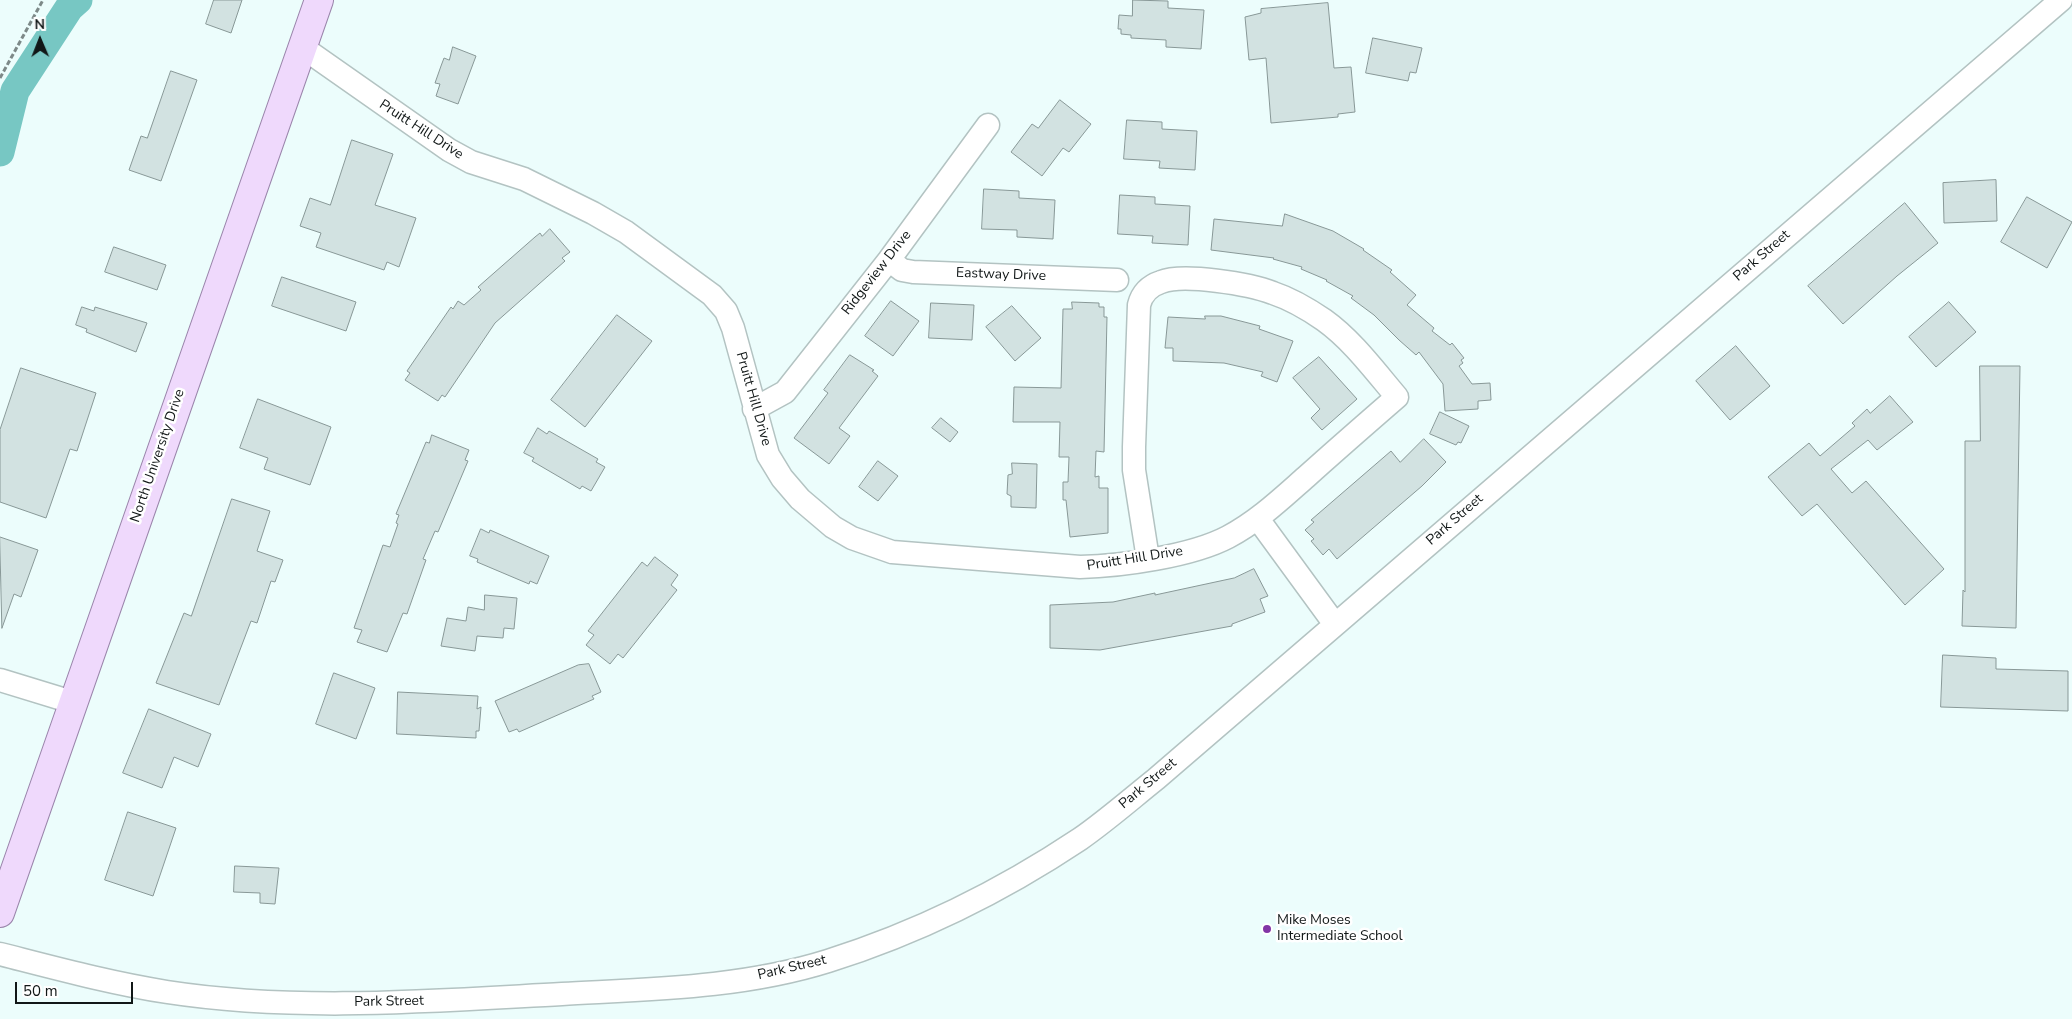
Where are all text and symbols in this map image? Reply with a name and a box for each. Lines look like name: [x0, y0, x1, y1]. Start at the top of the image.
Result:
north arrow: [15, 15, 65, 65]
text: N: [34, 15, 45, 34]
street label: Pruitt Hill Drive: [376, 97, 466, 163]
street label: Ridgeview Drive: [839, 227, 915, 319]
street label: Park Street: [1730, 227, 1794, 285]
street label: Eastway Drive: [956, 265, 1046, 285]
street label: Pruitt Hill Drive: [732, 350, 774, 448]
street label: North University Drive: [127, 387, 189, 525]
street label: Park Street: [1423, 491, 1487, 549]
street label: Pruitt Hill Drive: [1086, 543, 1184, 575]
street label: Park Street: [1116, 755, 1180, 813]
place label: Mike Moses Intermediate School: [1277, 913, 1403, 946]
marker: Mike Moses Intermediate School: [1261, 923, 1273, 935]
street label: Park Street: [756, 952, 828, 984]
scale bar: [18, 972, 135, 1004]
text: 50 m: [23, 981, 58, 1001]
street label: Park Street: [354, 993, 424, 1011]

